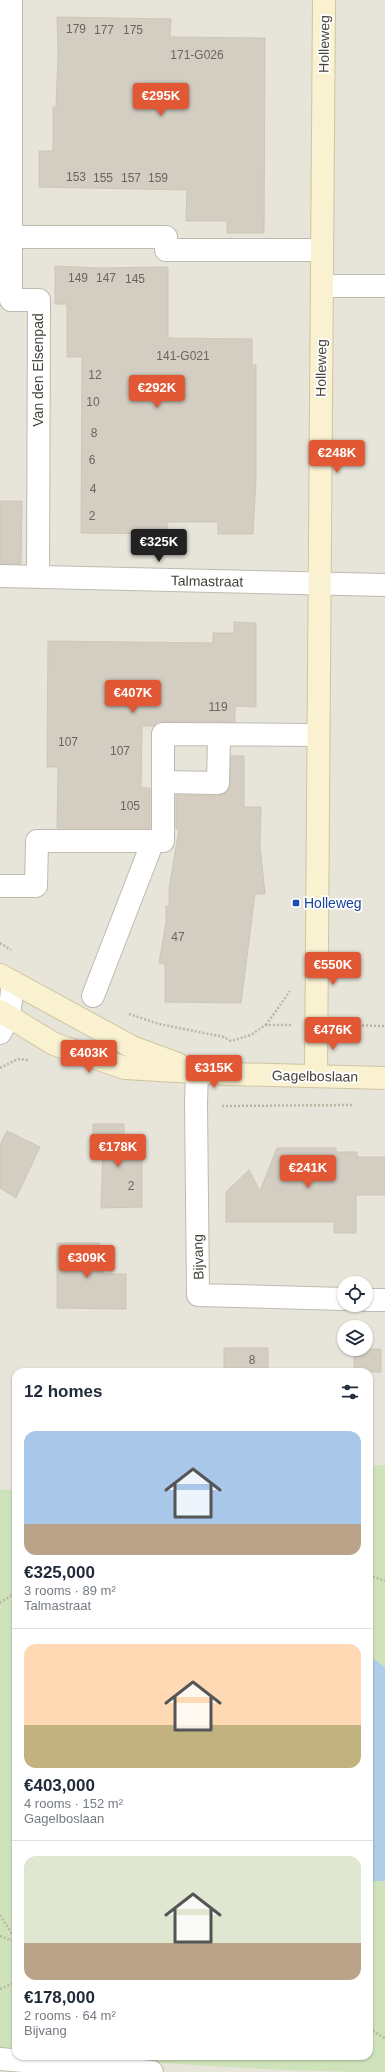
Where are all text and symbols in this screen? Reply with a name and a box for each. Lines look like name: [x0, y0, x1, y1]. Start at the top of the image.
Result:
street label: Holleweg: [315, 15, 333, 73]
house number: 179: [66, 22, 86, 36]
house number: 177: [94, 23, 114, 37]
house number: 175: [123, 23, 143, 37]
house number: 171-G026: [170, 48, 224, 62]
pin: €295K: [133, 83, 189, 117]
text: €295K: [142, 88, 180, 103]
house number: 153: [66, 170, 86, 184]
house number: 155: [93, 171, 113, 185]
house number: 157: [121, 171, 141, 185]
house number: 159: [148, 171, 168, 185]
house number: 149: [68, 271, 88, 285]
house number: 147: [96, 271, 116, 285]
house number: 145: [125, 272, 145, 286]
street label: Van den Elsenpad: [30, 313, 46, 427]
street label: Holleweg: [312, 339, 330, 397]
house number: 141-G021: [156, 349, 210, 363]
house number: 12: [88, 368, 102, 382]
pin: €292K: [129, 375, 185, 409]
text: €292K: [138, 380, 176, 395]
house number: 10: [86, 395, 100, 409]
house number: 8: [91, 426, 98, 440]
pin: €248K: [309, 440, 365, 474]
text: €248K: [318, 445, 356, 460]
house number: 6: [89, 453, 96, 467]
house number: 4: [90, 482, 97, 496]
house number: 2: [89, 509, 96, 523]
pin: €325K: [131, 529, 187, 563]
text: €325K: [140, 534, 178, 549]
street label: Talmastraat: [171, 572, 243, 590]
pin: €407K: [105, 680, 161, 714]
text: €407K: [114, 685, 152, 700]
house number: 119: [208, 700, 228, 714]
house number: 107: [58, 735, 78, 749]
house number: 107: [110, 744, 130, 758]
house number: 105: [120, 799, 140, 813]
place label: Holleweg: [304, 895, 362, 911]
marker: Holleweg: [291, 898, 301, 908]
house number: 47: [171, 930, 185, 944]
pin: €550K: [305, 952, 361, 986]
text: €550K: [314, 957, 352, 972]
pin: €476K: [305, 1017, 361, 1051]
text: €476K: [314, 1022, 352, 1037]
pin: €403K: [61, 1040, 117, 1074]
text: €403K: [70, 1045, 108, 1060]
pin: €315K: [186, 1055, 242, 1089]
text: €315K: [195, 1060, 233, 1075]
street label: Gagelboslaan: [272, 1067, 358, 1085]
pin: €178K: [90, 1134, 146, 1168]
text: €178K: [99, 1139, 137, 1154]
pin: €241K: [280, 1155, 336, 1189]
text: €241K: [289, 1160, 327, 1175]
house number: 2: [128, 1179, 135, 1193]
street label: Bijvang: [190, 1234, 206, 1280]
pin: €309K: [59, 1245, 115, 1279]
text: €309K: [68, 1250, 106, 1265]
map controls: [337, 1276, 373, 1356]
button: locate: [337, 1276, 373, 1312]
button: layers: [337, 1320, 373, 1356]
house number: 8: [249, 1353, 256, 1367]
icon: filters: [339, 1381, 361, 1403]
text: 12 homes: [24, 1382, 102, 1401]
icon: home: [157, 1457, 229, 1529]
text: €325,000: [24, 1563, 95, 1582]
text: 3 rooms · 89 m²: [24, 1583, 116, 1598]
text: Talmastraat: [24, 1598, 91, 1613]
icon: home: [157, 1670, 229, 1742]
text: €403,000: [24, 1776, 95, 1795]
text: 4 rooms · 152 m²: [24, 1796, 123, 1811]
text: Gagelboslaan: [24, 1811, 104, 1826]
icon: home: [157, 1882, 229, 1954]
text: €178,000: [24, 1988, 95, 2007]
text: 2 rooms · 64 m²: [24, 2008, 116, 2023]
text: Bijvang: [24, 2023, 67, 2038]

